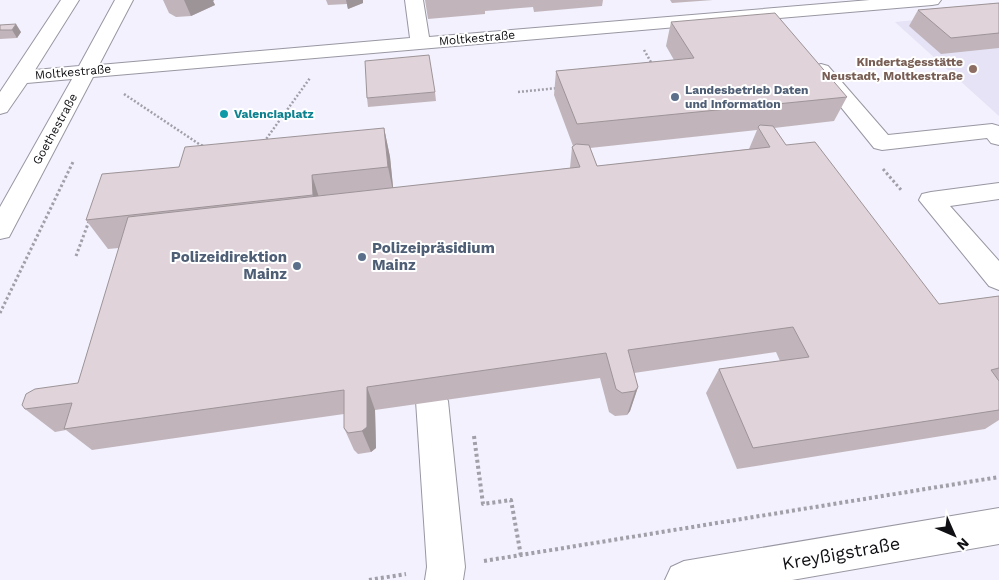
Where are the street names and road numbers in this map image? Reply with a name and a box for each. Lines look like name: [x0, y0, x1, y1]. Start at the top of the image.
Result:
street label: Moltkestraße: [438, 28, 516, 48]
street label: Moltkestraße: [34, 62, 112, 82]
street label: Goethestraße: [30, 91, 80, 167]
street label: Kreyßigstraße: [780, 532, 902, 574]

